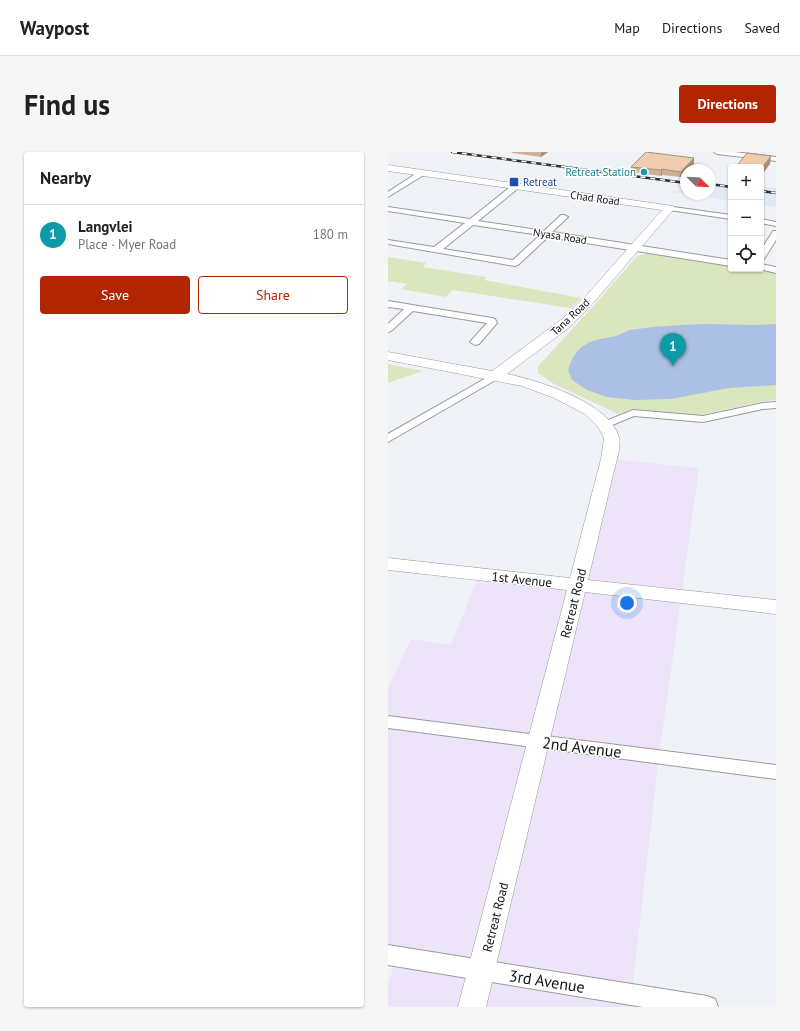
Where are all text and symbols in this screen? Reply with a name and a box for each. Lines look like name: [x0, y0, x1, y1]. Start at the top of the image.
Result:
text: Waypost: [20, 16, 89, 40]
text: Map: [614, 19, 640, 37]
text: Directions: [662, 19, 722, 37]
text: Saved: [744, 19, 780, 37]
button: Directions: [679, 85, 776, 123]
text: Find us: [24, 86, 110, 123]
north arrow: [680, 164, 716, 200]
map controls: [728, 164, 764, 272]
button: +: [728, 164, 764, 200]
place label: Retreat Station: [566, 165, 636, 179]
text: Nearby: [40, 167, 91, 189]
marker: Retreat Station: [639, 167, 649, 177]
place label: Retreat: [523, 175, 557, 189]
marker: Retreat: [508, 176, 520, 188]
street label: Chad Road: [569, 188, 621, 208]
button: −: [728, 200, 764, 236]
text: Langvlei: [78, 217, 133, 236]
street label: Nyasa Road: [532, 225, 588, 247]
text: 1: [49, 226, 57, 243]
text: 180 m: [313, 226, 348, 243]
text: Place · Myer Road: [78, 236, 176, 253]
button: locate: [728, 236, 764, 272]
button: Save: [40, 276, 190, 314]
button: Share: [198, 276, 348, 314]
street label: Tana Road: [548, 295, 592, 339]
pin: 1: [660, 333, 686, 366]
street label: Retreat Road: [557, 567, 590, 640]
street label: 1st Avenue: [491, 568, 553, 591]
your location: [617, 593, 637, 613]
street label: 2nd Avenue: [541, 732, 623, 762]
street label: Retreat Road: [479, 881, 512, 954]
street label: 3rd Avenue: [508, 965, 586, 997]

